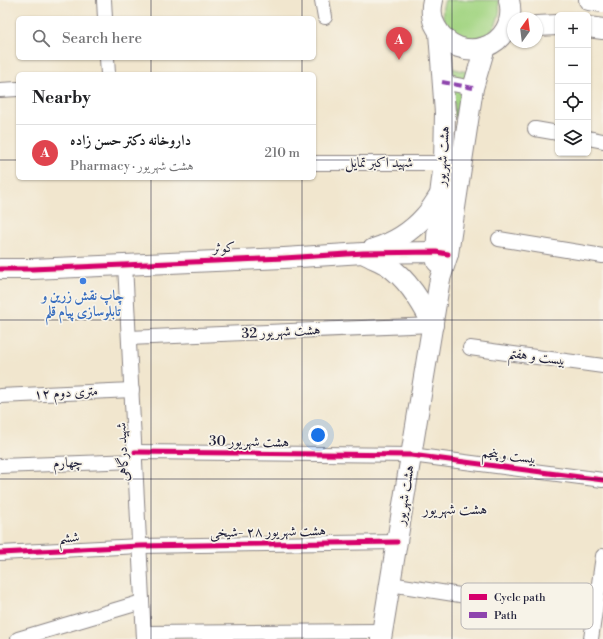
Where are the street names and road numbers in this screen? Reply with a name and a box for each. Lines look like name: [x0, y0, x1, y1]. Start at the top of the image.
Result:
street label: هشت شهریور: [432, 125, 454, 189]
street label: شهید اکبر تمایل: [345, 154, 413, 173]
street label: کوثر: [210, 239, 236, 257]
street label: هشت شهریور 32: [241, 321, 321, 343]
street label: بیست و هفتم: [507, 344, 567, 374]
street label: ۱۲ متری دوم: [33, 382, 99, 407]
street label: شهید درگاهی: [112, 422, 134, 482]
street label: هشت شهریور 30: [209, 432, 289, 452]
street label: بیست و پنجم: [480, 444, 537, 472]
street label: چهارم: [53, 453, 83, 476]
street label: هشت شهریور: [391, 464, 419, 528]
street label: هشت شهریور ۲۸ -شیخی: [210, 522, 326, 542]
street label: ششم: [58, 528, 80, 552]

